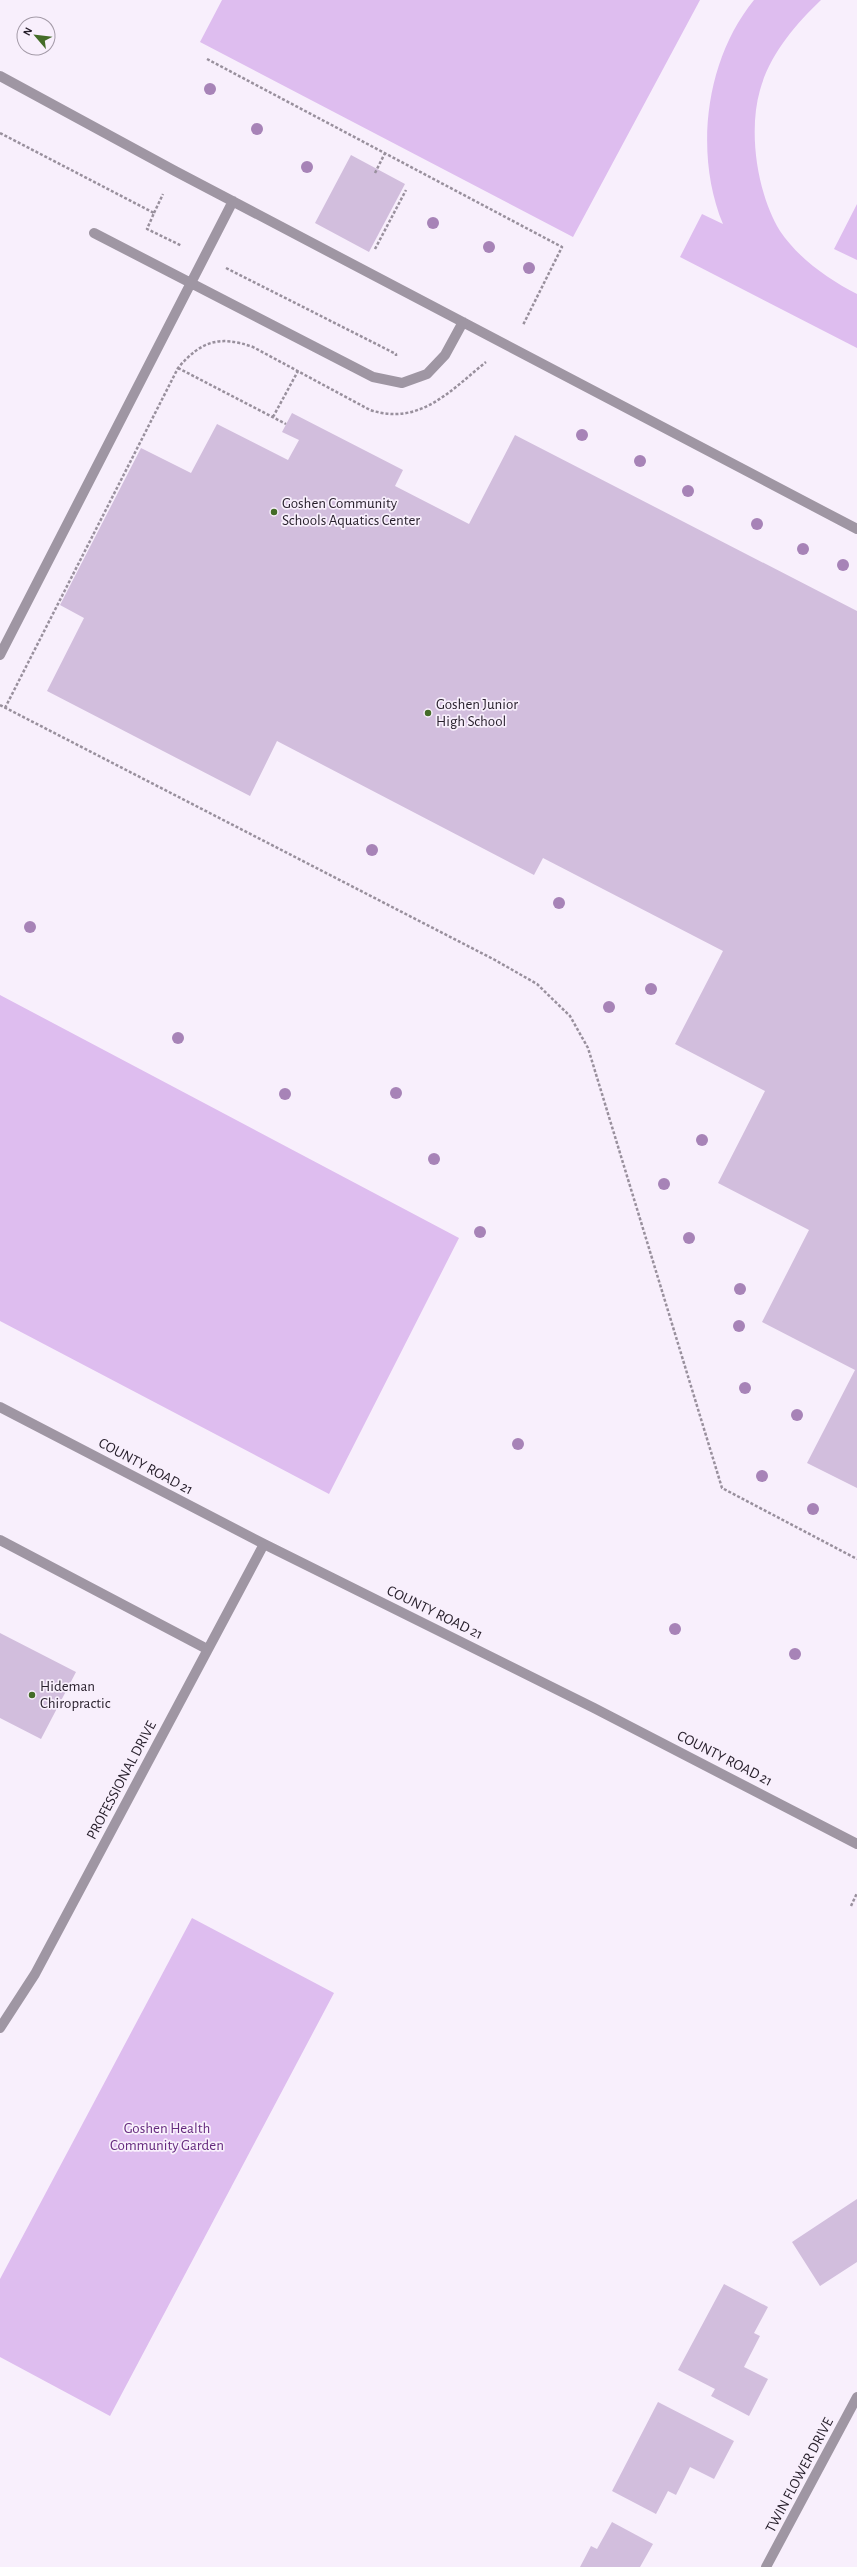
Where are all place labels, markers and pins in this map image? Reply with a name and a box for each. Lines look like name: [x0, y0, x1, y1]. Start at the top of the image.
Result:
place label: Goshen Community Schools Aquatics Center: [282, 496, 420, 528]
marker: Goshen Community Schools Aquatics Center: [269, 507, 279, 517]
place label: Goshen Junior High School: [436, 697, 518, 729]
marker: Goshen Junior High School: [423, 708, 433, 718]
place label: Hideman Chiropractic: [40, 1679, 111, 1711]
marker: Hideman Chiropractic: [27, 1690, 37, 1700]

